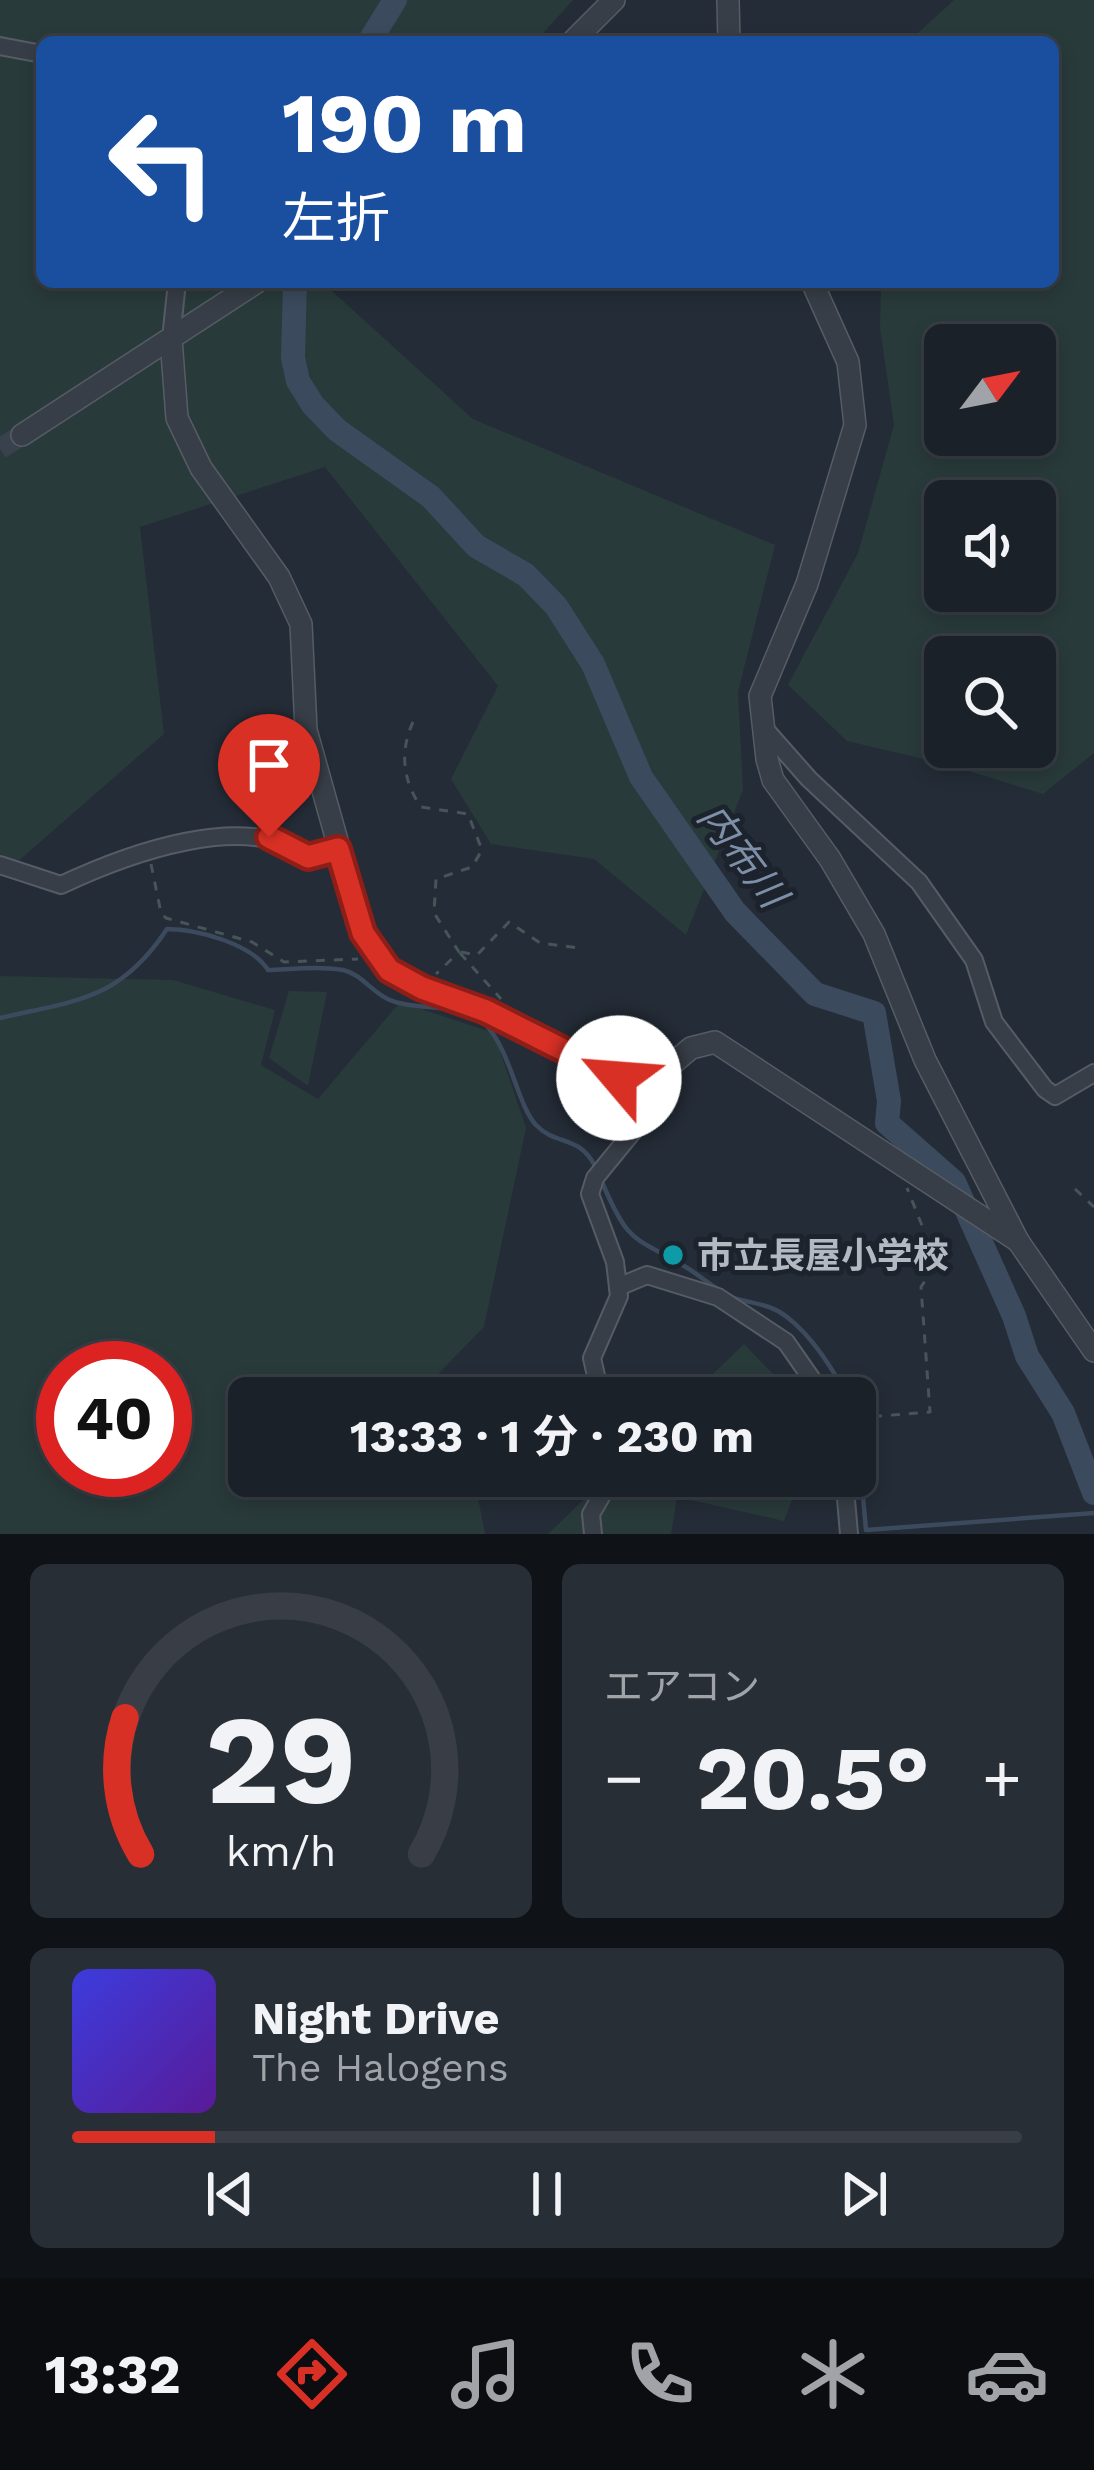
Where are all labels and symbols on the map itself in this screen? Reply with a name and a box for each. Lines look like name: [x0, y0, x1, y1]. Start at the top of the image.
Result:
north arrow: [924, 324, 1056, 456]
pin: [218, 714, 320, 837]
water label: 内布川: [689, 795, 798, 919]
position arrow: [556, 1015, 682, 1141]
place label: 市立長屋小学校: [697, 1235, 949, 1277]
marker: 市立長屋小学校: [660, 1242, 686, 1268]
speed limit sign: 40: [36, 1341, 192, 1497]

